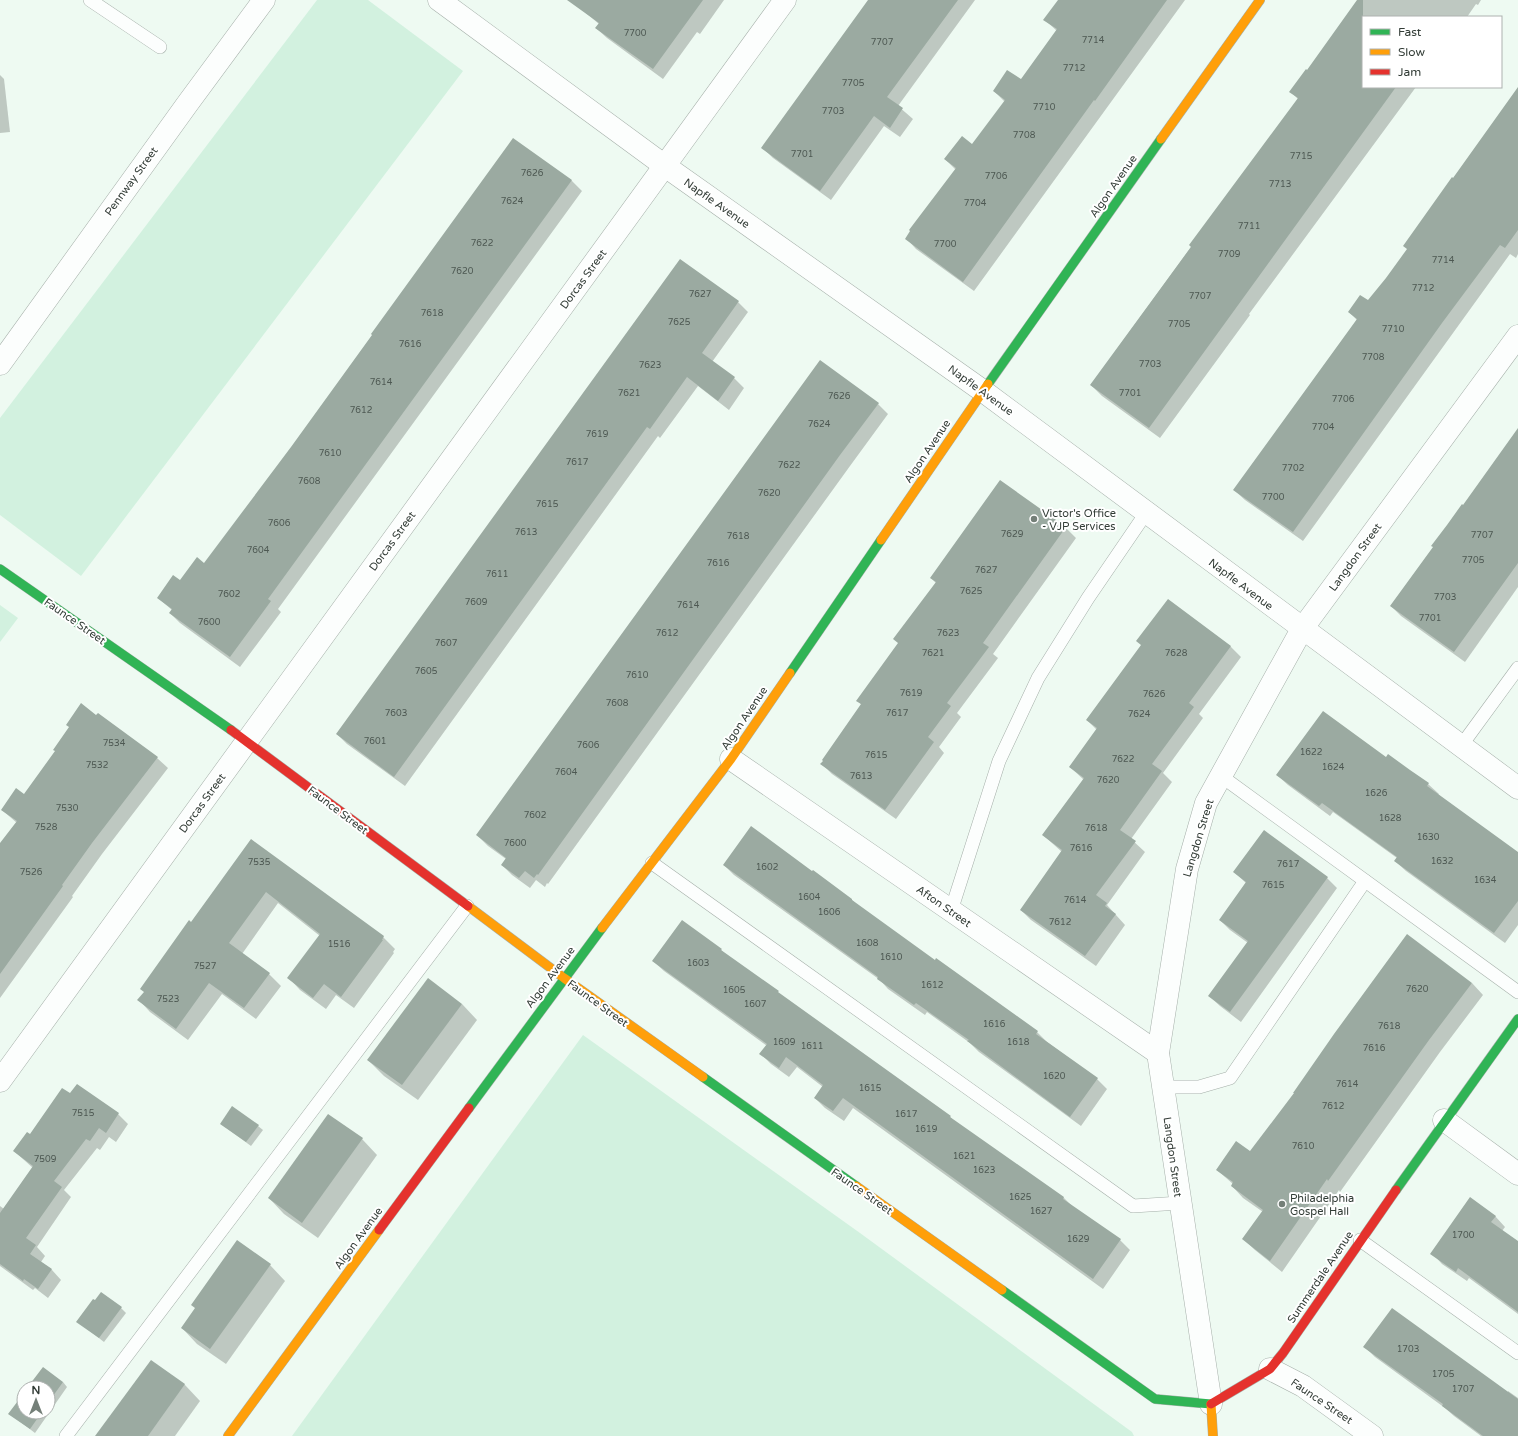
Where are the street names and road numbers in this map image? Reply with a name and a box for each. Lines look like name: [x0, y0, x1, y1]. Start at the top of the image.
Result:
street label: Pennway Street: [102, 144, 161, 218]
street label: Algon Avenue: [1087, 152, 1140, 220]
street label: Napfle Avenue: [681, 176, 752, 231]
street label: Dorcas Street: [557, 247, 609, 312]
street label: Napfle Avenue: [946, 362, 1016, 418]
street label: Algon Avenue: [901, 417, 953, 485]
street label: Dorcas Street: [366, 509, 418, 574]
street label: Langdon Street: [1326, 521, 1384, 594]
street label: Napfle Avenue: [1206, 556, 1276, 613]
street label: Faunce Street: [42, 596, 108, 647]
street label: Algon Avenue: [718, 684, 770, 752]
street label: Dorcas Street: [176, 771, 228, 836]
street label: Faunce Street: [305, 784, 370, 837]
street label: Langdon Street: [1180, 798, 1217, 879]
street label: Afton Street: [914, 883, 974, 930]
street label: Algon Avenue: [523, 944, 578, 1011]
street label: Faunce Street: [565, 977, 631, 1030]
street label: Langdon Street: [1160, 1116, 1185, 1198]
street label: Faunce Street: [829, 1166, 895, 1217]
street label: Algon Avenue: [332, 1205, 385, 1272]
street label: Summerdale Avenue: [1285, 1229, 1356, 1326]
street label: Faunce Street: [1288, 1376, 1355, 1427]

